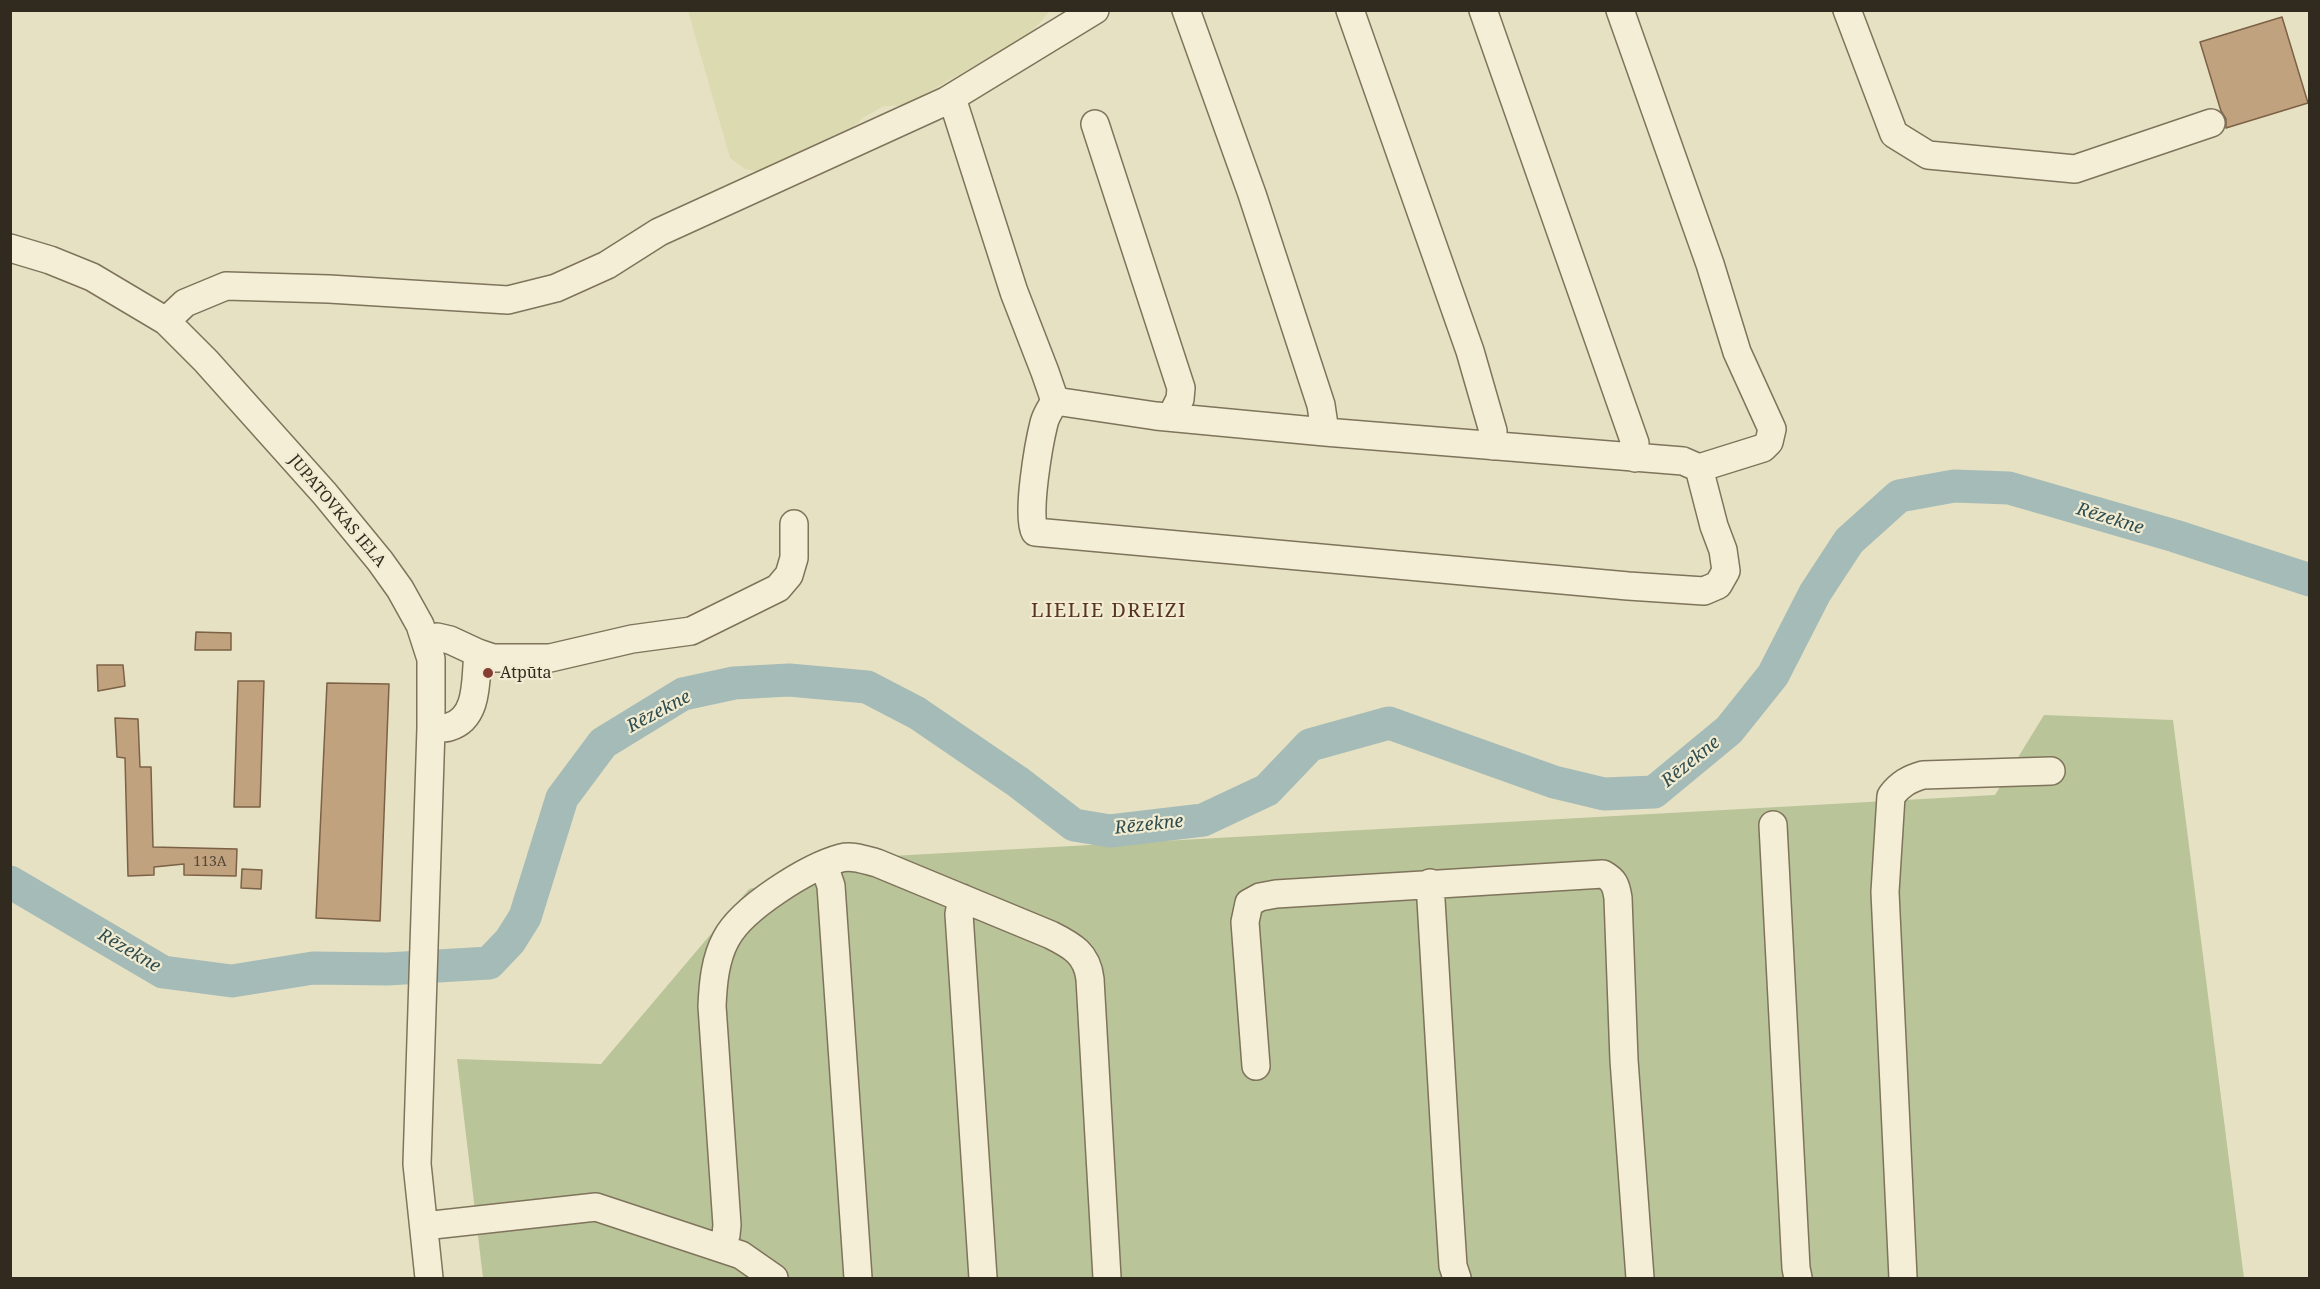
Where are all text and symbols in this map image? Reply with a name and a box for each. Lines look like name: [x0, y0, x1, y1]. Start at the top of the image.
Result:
street label: JUPATOVKAS IELA: [284, 451, 390, 571]
water label: Rēzekne: [2074, 499, 2146, 539]
district label: LIELIE DREIZI: [1031, 599, 1187, 623]
place label: Atpūta: [500, 663, 552, 683]
marker: Atpūta: [481, 666, 495, 680]
water label: Rēzekne: [624, 686, 694, 738]
water label: Rēzekne: [1657, 732, 1725, 792]
water label: Rēzekne: [1114, 811, 1184, 839]
house number: 113A: [193, 854, 227, 870]
water label: Rēzekne: [94, 924, 164, 978]

